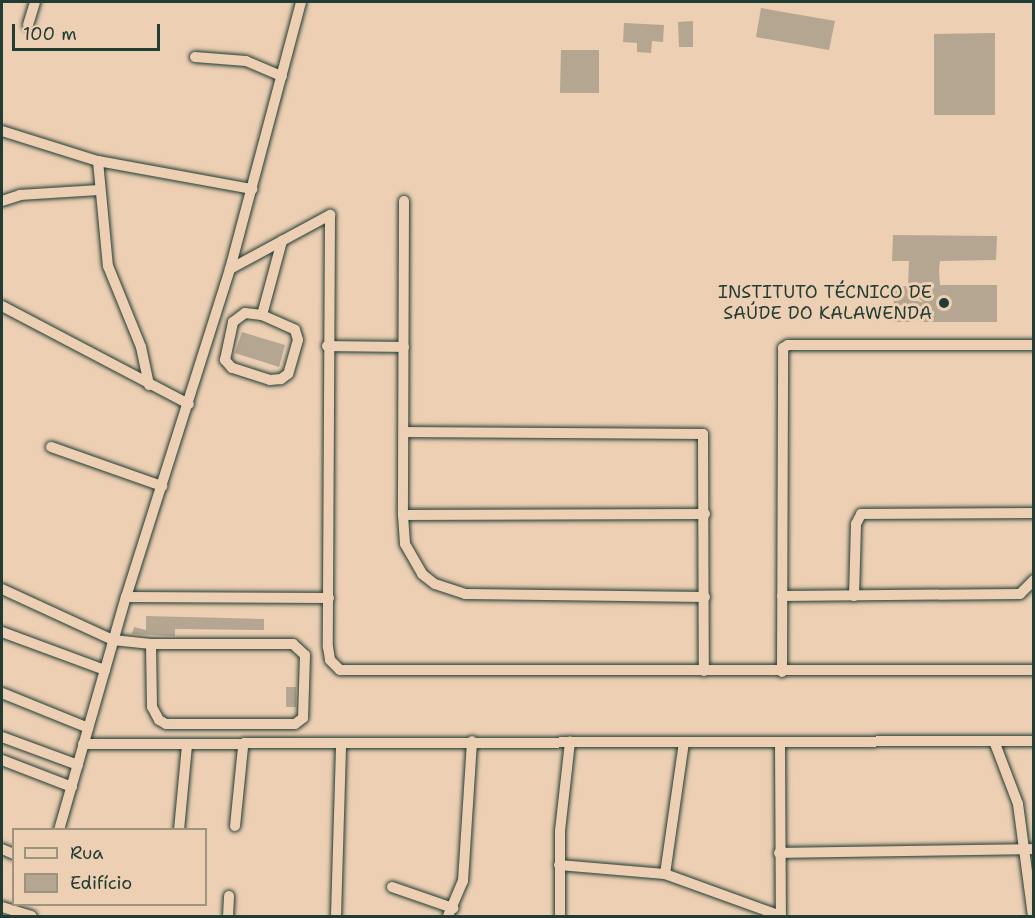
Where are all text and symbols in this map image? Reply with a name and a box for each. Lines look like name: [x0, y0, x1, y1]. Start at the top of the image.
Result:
scale bar: [15, 12, 164, 50]
text: 100 m: [23, 22, 77, 46]
place label: INSTITUTO TÉCNICO DE SAÚDE DO KALAWENDA: [718, 282, 932, 324]
marker: INSTITUTO TÉCNICO DE SAÚDE DO KALAWENDA: [937, 296, 951, 310]
legend: [12, 828, 207, 906]
text: Rua: [70, 841, 103, 865]
text: Edifício: [70, 871, 132, 895]

